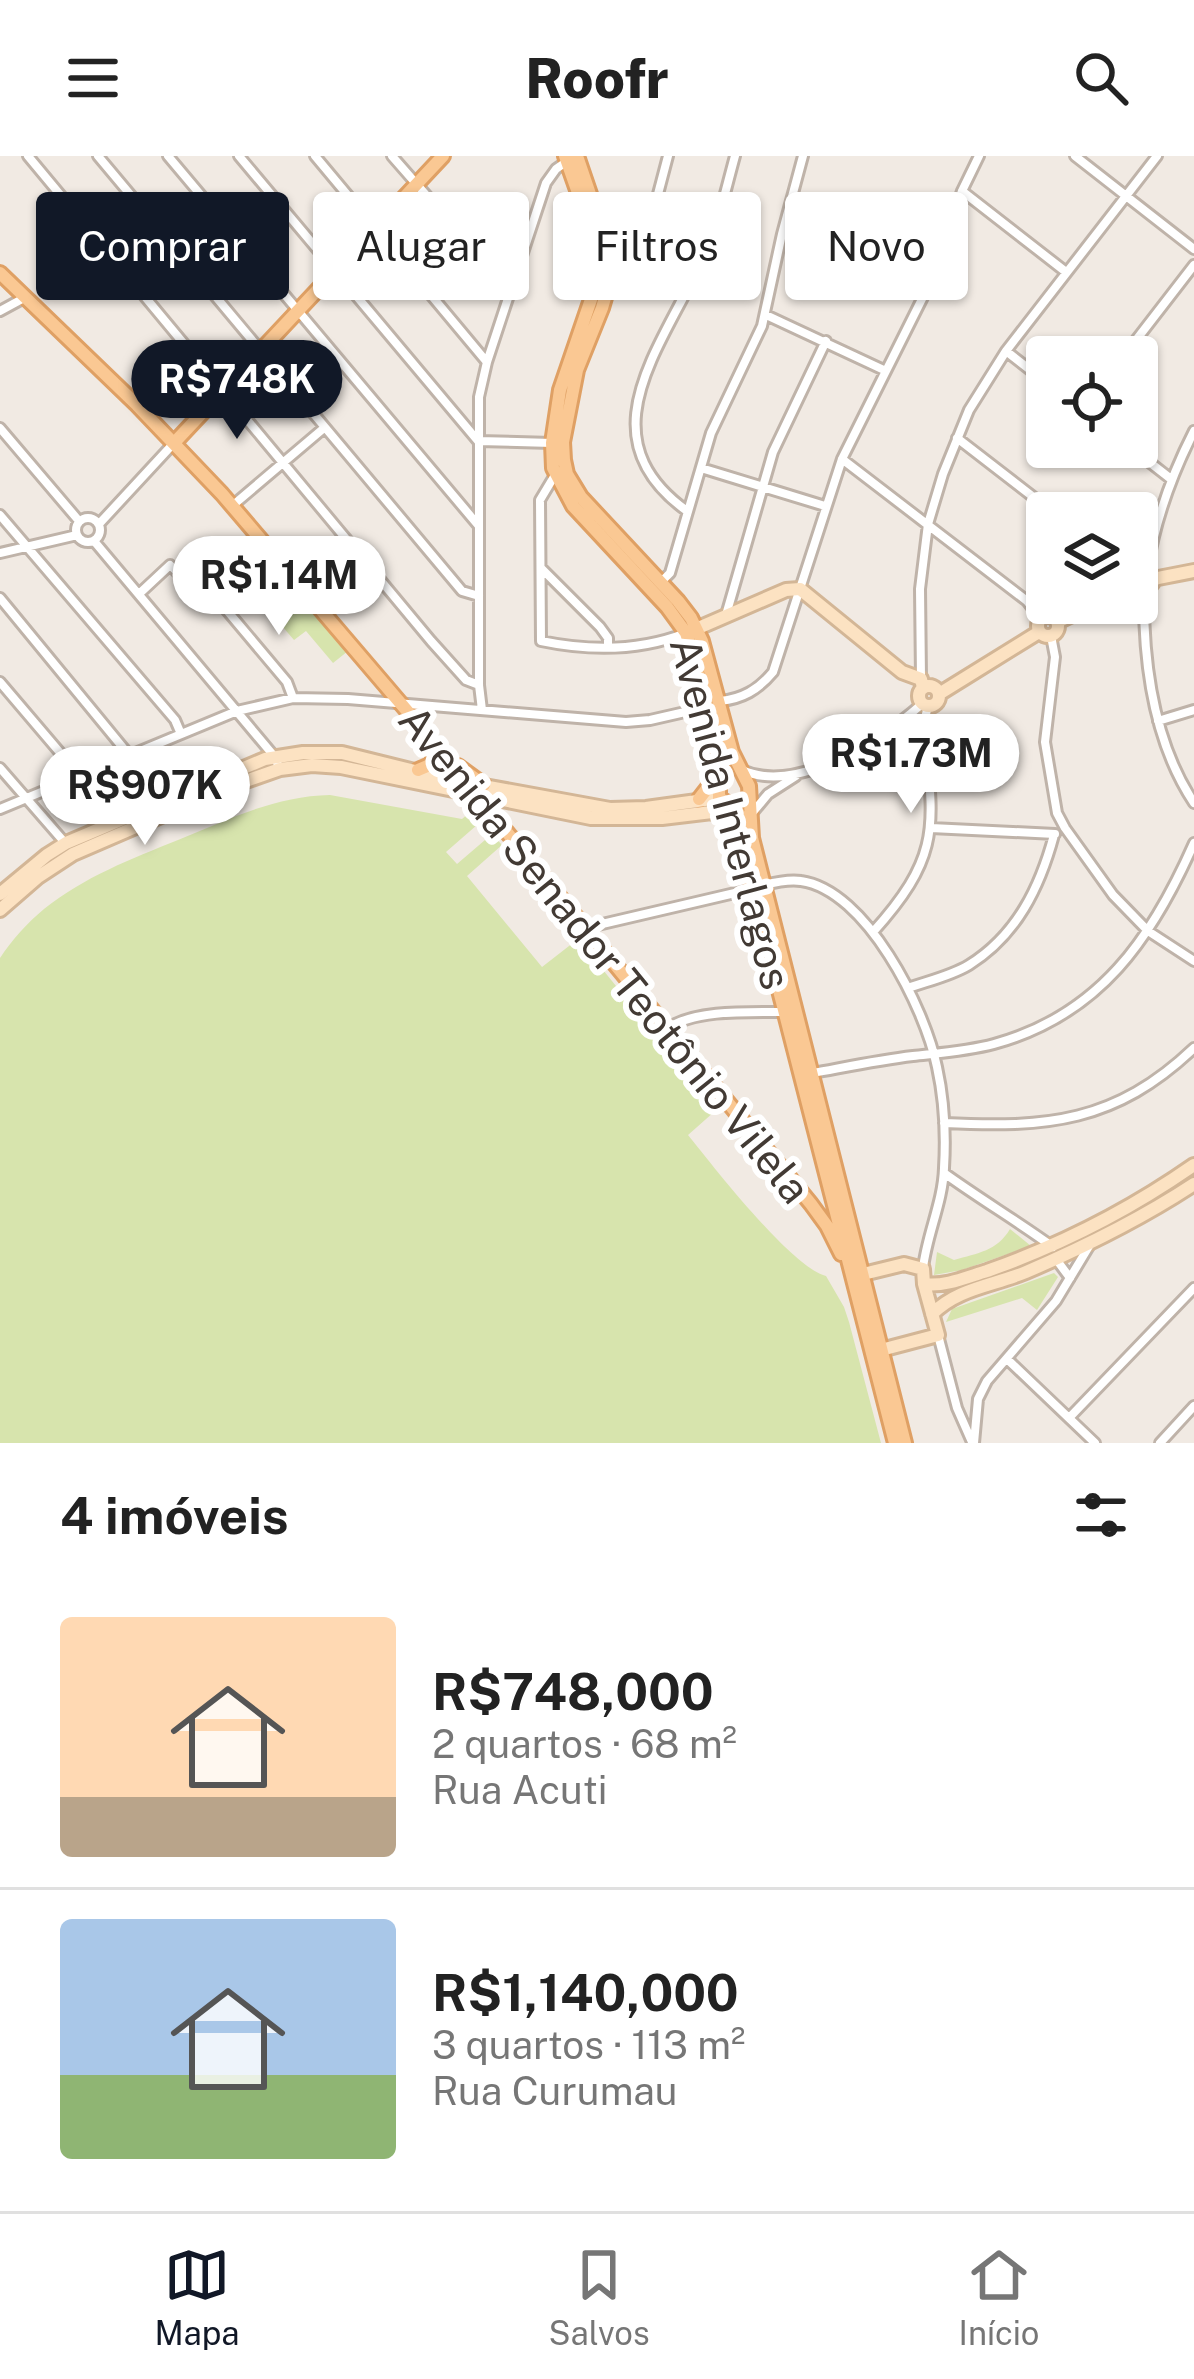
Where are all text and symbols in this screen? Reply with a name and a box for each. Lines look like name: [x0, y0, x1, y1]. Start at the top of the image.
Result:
icon: menu: [60, 45, 126, 111]
icon: search: [1068, 45, 1134, 111]
text: Roofr: [525, 47, 669, 110]
chip: Comprar: [36, 192, 289, 300]
chip: Alugar: [313, 192, 529, 300]
chip: Filtros: [553, 192, 761, 300]
chip: Novo: [785, 192, 968, 300]
map controls: [1026, 336, 1158, 624]
button: locate: [1026, 336, 1158, 468]
pin: R$748K: [139, 340, 335, 442]
text: R$748K: [158, 356, 316, 402]
button: layers: [1026, 492, 1158, 624]
pin: R$1.14M: [168, 536, 390, 638]
text: R$1.14M: [200, 552, 358, 598]
street label: Avenida Interlagos: [660, 632, 802, 994]
street label: Avenida Senador Teotônio Vilela: [389, 696, 821, 1212]
pin: R$1.73M: [800, 714, 1022, 816]
text: R$1.73M: [829, 730, 993, 776]
pin: R$907K: [47, 746, 243, 848]
text: R$907K: [67, 762, 223, 808]
icon: filters: [1068, 1482, 1134, 1548]
text: 4 imóveis: [60, 1486, 289, 1545]
text: R$748,000: [432, 1662, 714, 1721]
icon: home: [156, 1665, 300, 1809]
text: 2 quartos · 68 m²: [432, 1721, 737, 1767]
text: Rua Acuti: [432, 1767, 608, 1813]
text: R$1,140,000: [432, 1963, 739, 2022]
icon: home: [156, 1967, 300, 2111]
text: 3 quartos · 113 m²: [432, 2022, 745, 2068]
text: Rua Curumau: [432, 2068, 678, 2114]
tab: Mapa: [154, 2242, 240, 2352]
tab: Salvos: [548, 2242, 650, 2352]
tab: Início: [959, 2242, 1040, 2352]

